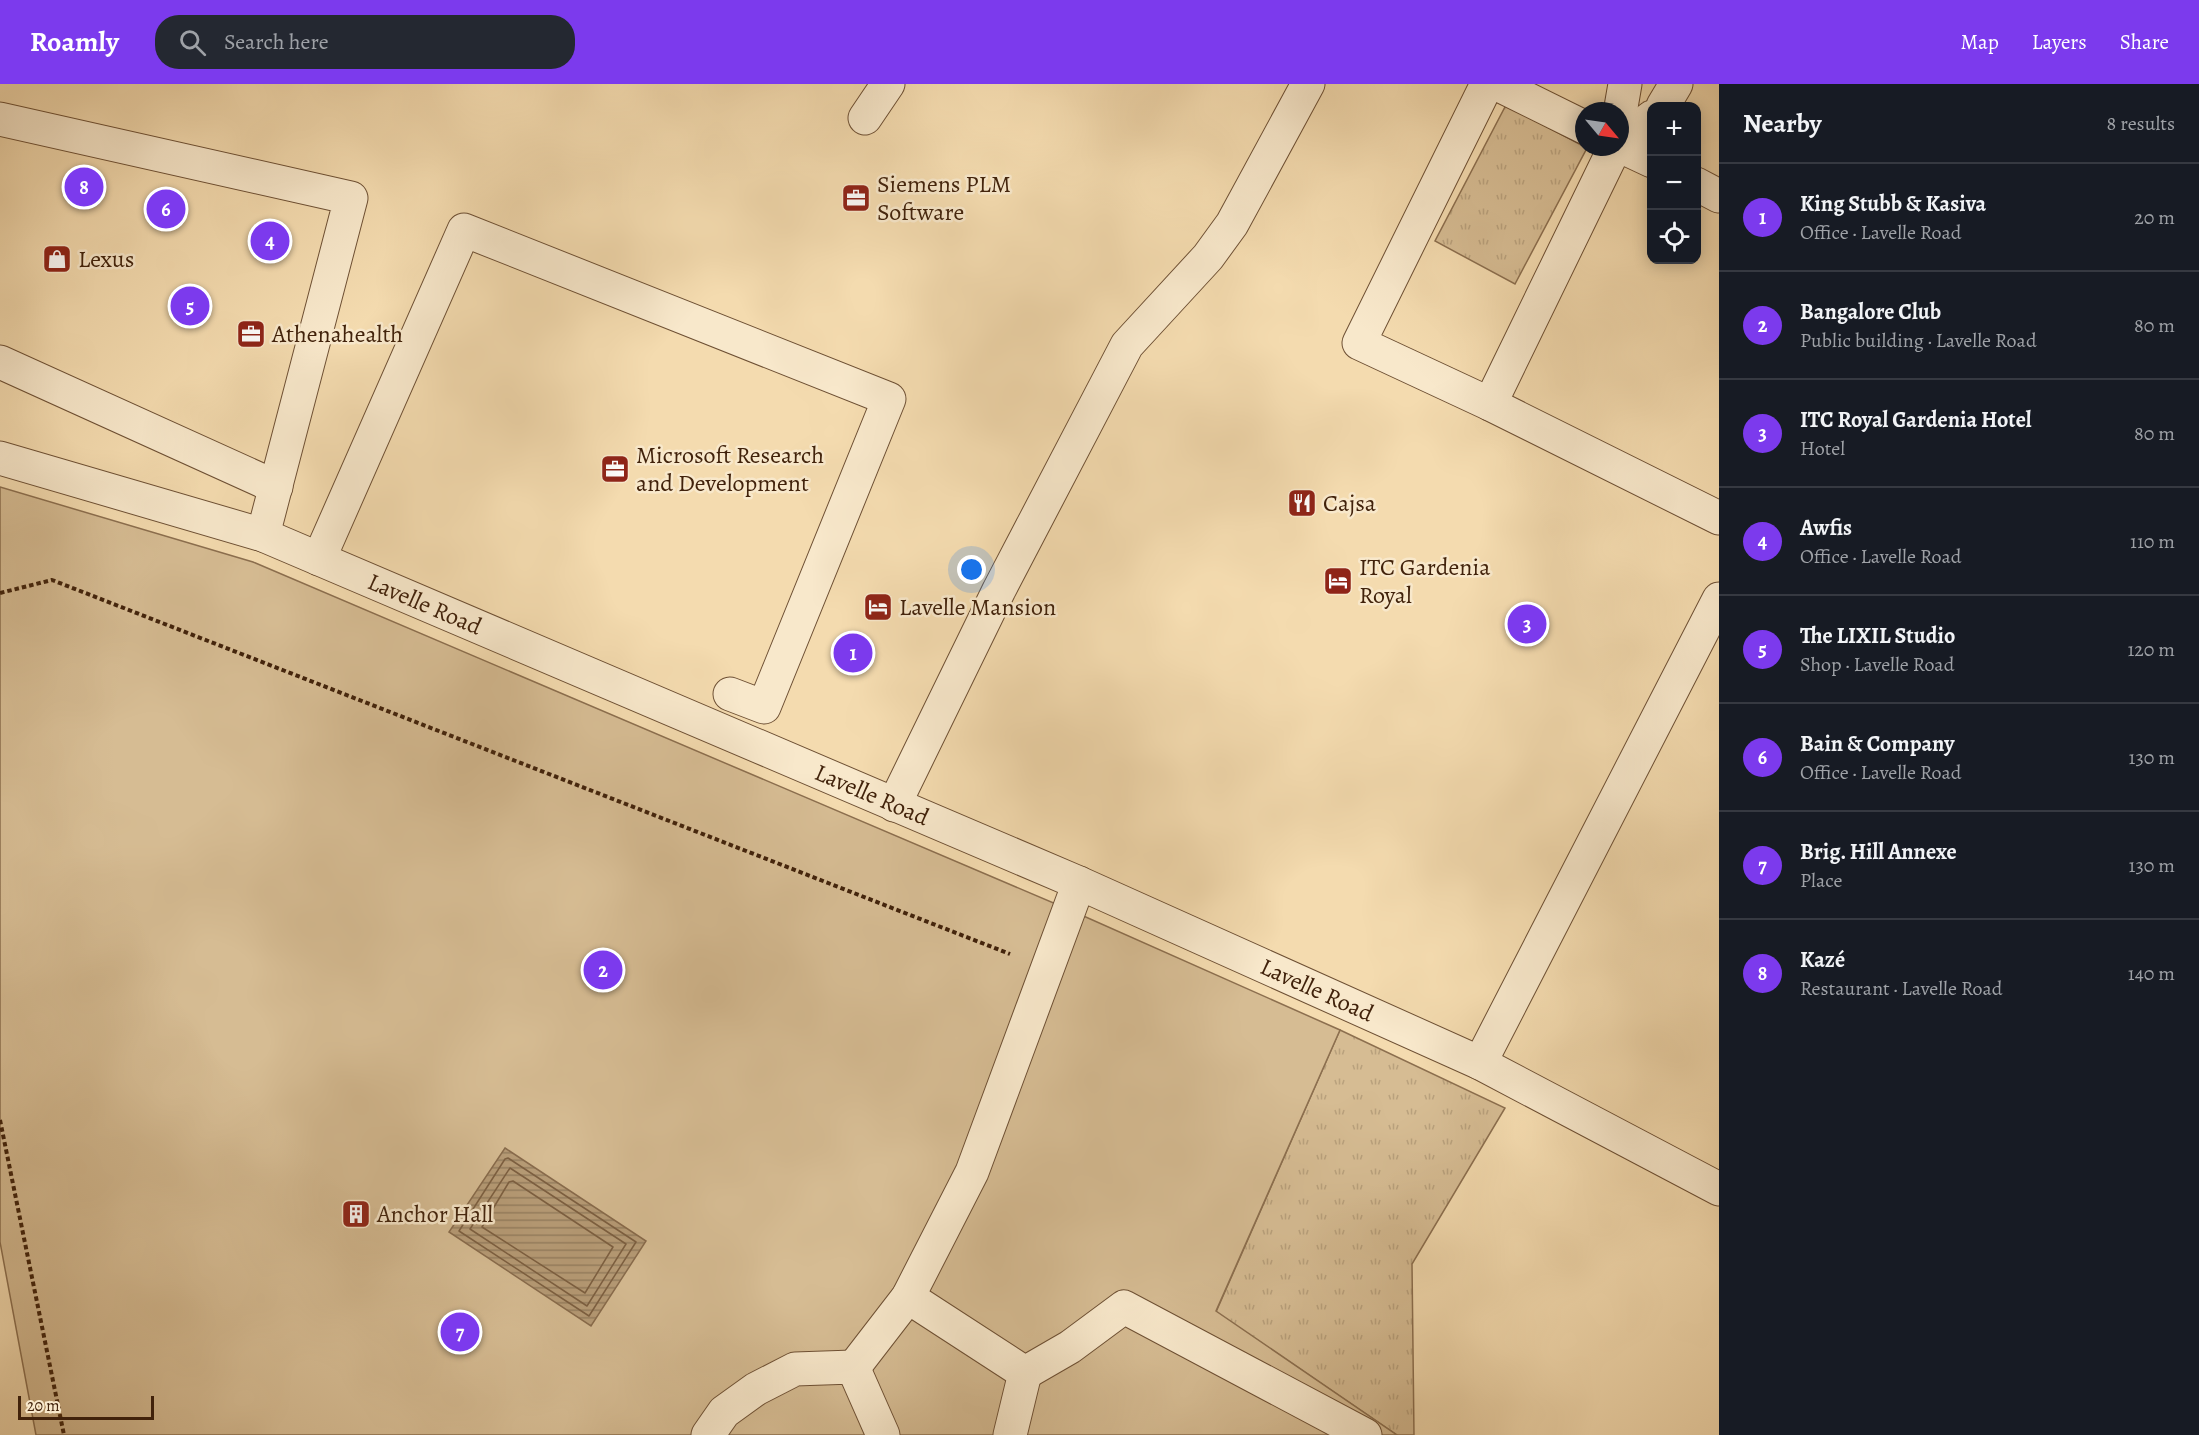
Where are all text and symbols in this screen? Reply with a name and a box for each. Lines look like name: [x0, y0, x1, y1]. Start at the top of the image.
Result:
search box: [155, 15, 575, 69]
text: Roamly: [30, 23, 119, 61]
icon: search: [176, 26, 209, 59]
text: Search here: [224, 27, 329, 57]
text: Map: [1960, 28, 1999, 56]
text: Layers: [2032, 28, 2087, 56]
text: Share: [2120, 28, 2169, 56]
north arrow: [1575, 102, 1629, 156]
map controls: [1647, 102, 1701, 264]
button: +: [1647, 102, 1701, 156]
text: Nearby: [1743, 106, 1822, 141]
text: 8 results: [2107, 110, 2175, 137]
button: −: [1647, 156, 1701, 210]
pin: 8: [64, 164, 104, 210]
place label: Siemens PLM Software: [877, 168, 1011, 228]
office icon: Siemens PLM Software: [840, 182, 872, 214]
pin: 6: [146, 186, 186, 232]
text: King Stubb & Kasiva: [1800, 189, 1986, 219]
text: 1: [1759, 204, 1766, 231]
text: 20 m: [2134, 204, 2175, 231]
button: locate: [1647, 210, 1701, 264]
pin: 4: [250, 218, 290, 264]
text: Office · Lavelle Road: [1800, 219, 1962, 246]
shop icon: Lexus: [41, 243, 73, 275]
place label: Lexus: [78, 243, 134, 275]
pin: 5: [170, 284, 210, 328]
text: Bangalore Club: [1800, 297, 1941, 327]
text: 2: [1758, 312, 1767, 339]
text: 80 m: [2134, 312, 2175, 339]
office icon: Athenahealth: [235, 318, 267, 350]
place label: Athenahealth: [271, 318, 403, 350]
text: Public building · Lavelle Road: [1800, 327, 2037, 354]
text: ITC Royal Gardenia Hotel: [1800, 405, 2032, 435]
text: 3: [1758, 420, 1767, 447]
text: 80 m: [2134, 420, 2175, 447]
text: Hotel: [1800, 435, 1845, 462]
place label: Microsoft Research and Development: [636, 439, 824, 499]
office icon: Microsoft Research and Development: [599, 453, 631, 485]
restaurant icon: Cajsa: [1286, 487, 1318, 519]
place label: Cajsa: [1323, 487, 1377, 519]
text: Awfis: [1800, 513, 1852, 543]
text: 4: [1758, 528, 1767, 555]
text: 110 m: [2130, 528, 2175, 555]
text: Office · Lavelle Road: [1800, 543, 1962, 570]
place label: ITC Gardenia Royal: [1359, 551, 1491, 611]
your location: [957, 555, 986, 584]
hotel icon: ITC Gardenia Royal: [1322, 565, 1354, 597]
street label: Lavelle Road: [363, 566, 487, 643]
hotel icon: Lavelle Mansion: [862, 591, 894, 623]
place label: Lavelle Mansion: [899, 591, 1056, 623]
pin: 3: [1508, 602, 1546, 646]
text: The LIXIL Studio: [1800, 621, 1955, 651]
pin: 1: [834, 630, 872, 676]
text: 5: [1758, 636, 1767, 663]
text: 120 m: [2127, 636, 2175, 663]
text: Shop · Lavelle Road: [1800, 651, 1954, 678]
text: Bain & Company: [1800, 729, 1954, 759]
text: 6: [1758, 744, 1767, 771]
text: 130 m: [2129, 744, 2175, 771]
street label: Lavelle Road: [810, 756, 934, 833]
text: Office · Lavelle Road: [1800, 759, 1962, 786]
text: Brig. Hill Annexe: [1800, 837, 1957, 867]
text: 7: [1758, 852, 1767, 879]
text: 130 m: [2129, 852, 2175, 879]
text: Place: [1800, 867, 1842, 894]
text: Kazé: [1800, 945, 1845, 975]
pin: 2: [584, 948, 622, 992]
street label: Lavelle Road: [1255, 950, 1379, 1029]
text: 8: [1758, 960, 1767, 987]
text: 140 m: [2128, 960, 2175, 987]
text: Restaurant · Lavelle Road: [1800, 975, 2003, 1002]
building icon: Anchor Hall: [340, 1198, 372, 1230]
place label: Anchor Hall: [376, 1198, 493, 1230]
pin: 7: [440, 1310, 480, 1354]
scale bar: [18, 1393, 154, 1420]
text: 20 m: [27, 1395, 60, 1417]

